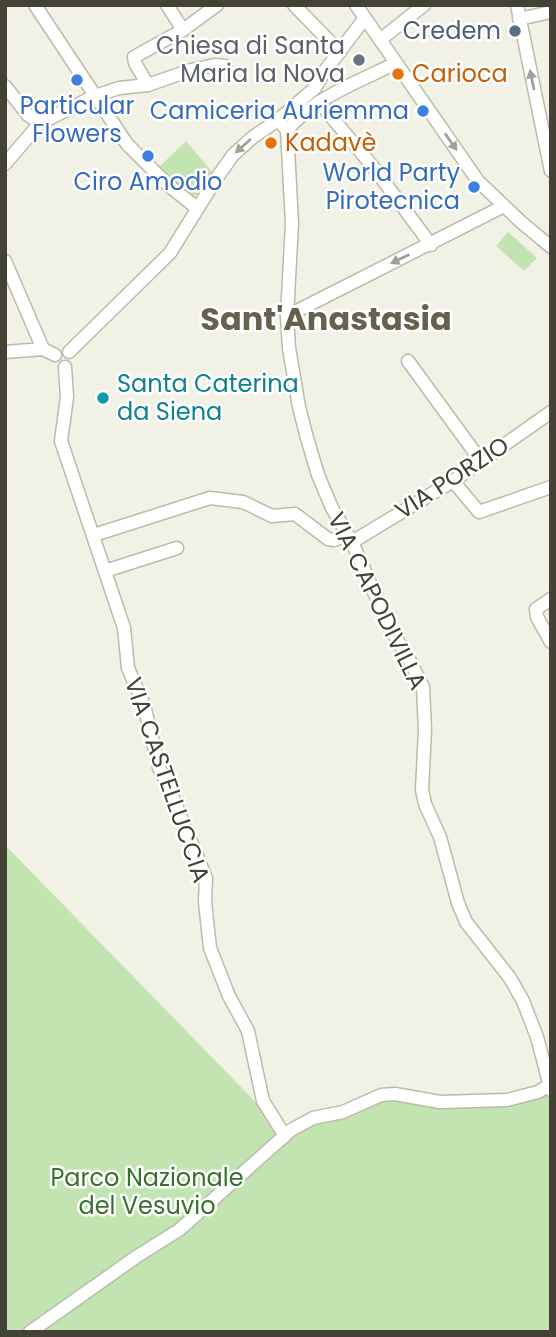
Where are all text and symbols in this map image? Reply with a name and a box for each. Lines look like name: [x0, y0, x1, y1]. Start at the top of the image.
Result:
place label: Credem: [403, 14, 501, 47]
marker: Credem: [507, 23, 523, 39]
place label: Chiesa di Santa Maria la Nova: [156, 29, 345, 90]
marker: Chiesa di Santa Maria la Nova: [351, 52, 367, 68]
place label: Carioca: [412, 57, 508, 90]
marker: Carioca: [390, 66, 406, 82]
one-way arrow: [527, 69, 538, 91]
marker: Particular Flowers: [69, 72, 85, 88]
place label: Particular Flowers: [20, 89, 134, 150]
place label: Camiceria Auriemma: [150, 94, 409, 127]
marker: Camiceria Auriemma: [415, 103, 431, 119]
place label: Kadavè: [285, 126, 376, 159]
one-way arrow: [444, 132, 457, 151]
marker: Kadavè: [263, 135, 279, 151]
one-way arrow: [234, 138, 252, 154]
marker: Ciro Amodio: [140, 148, 156, 164]
place label: World Party Pirotecnica: [322, 156, 460, 217]
place label: Ciro Amodio: [74, 165, 222, 198]
marker: World Party Pirotecnica: [466, 179, 482, 195]
one-way arrow: [390, 254, 410, 265]
district label: Sant'Anastasia: [200, 296, 452, 341]
place label: Santa Caterina da Siena: [117, 367, 299, 428]
marker: Santa Caterina da Siena: [95, 390, 111, 406]
street label: VIA PORZIO: [388, 428, 515, 527]
street label: VIA CAPODIVILLA: [320, 506, 435, 695]
street label: VIA CASTELLUCCIA: [117, 673, 218, 887]
park label: Parco Nazionale del Vesuvio: [50, 1161, 244, 1222]

